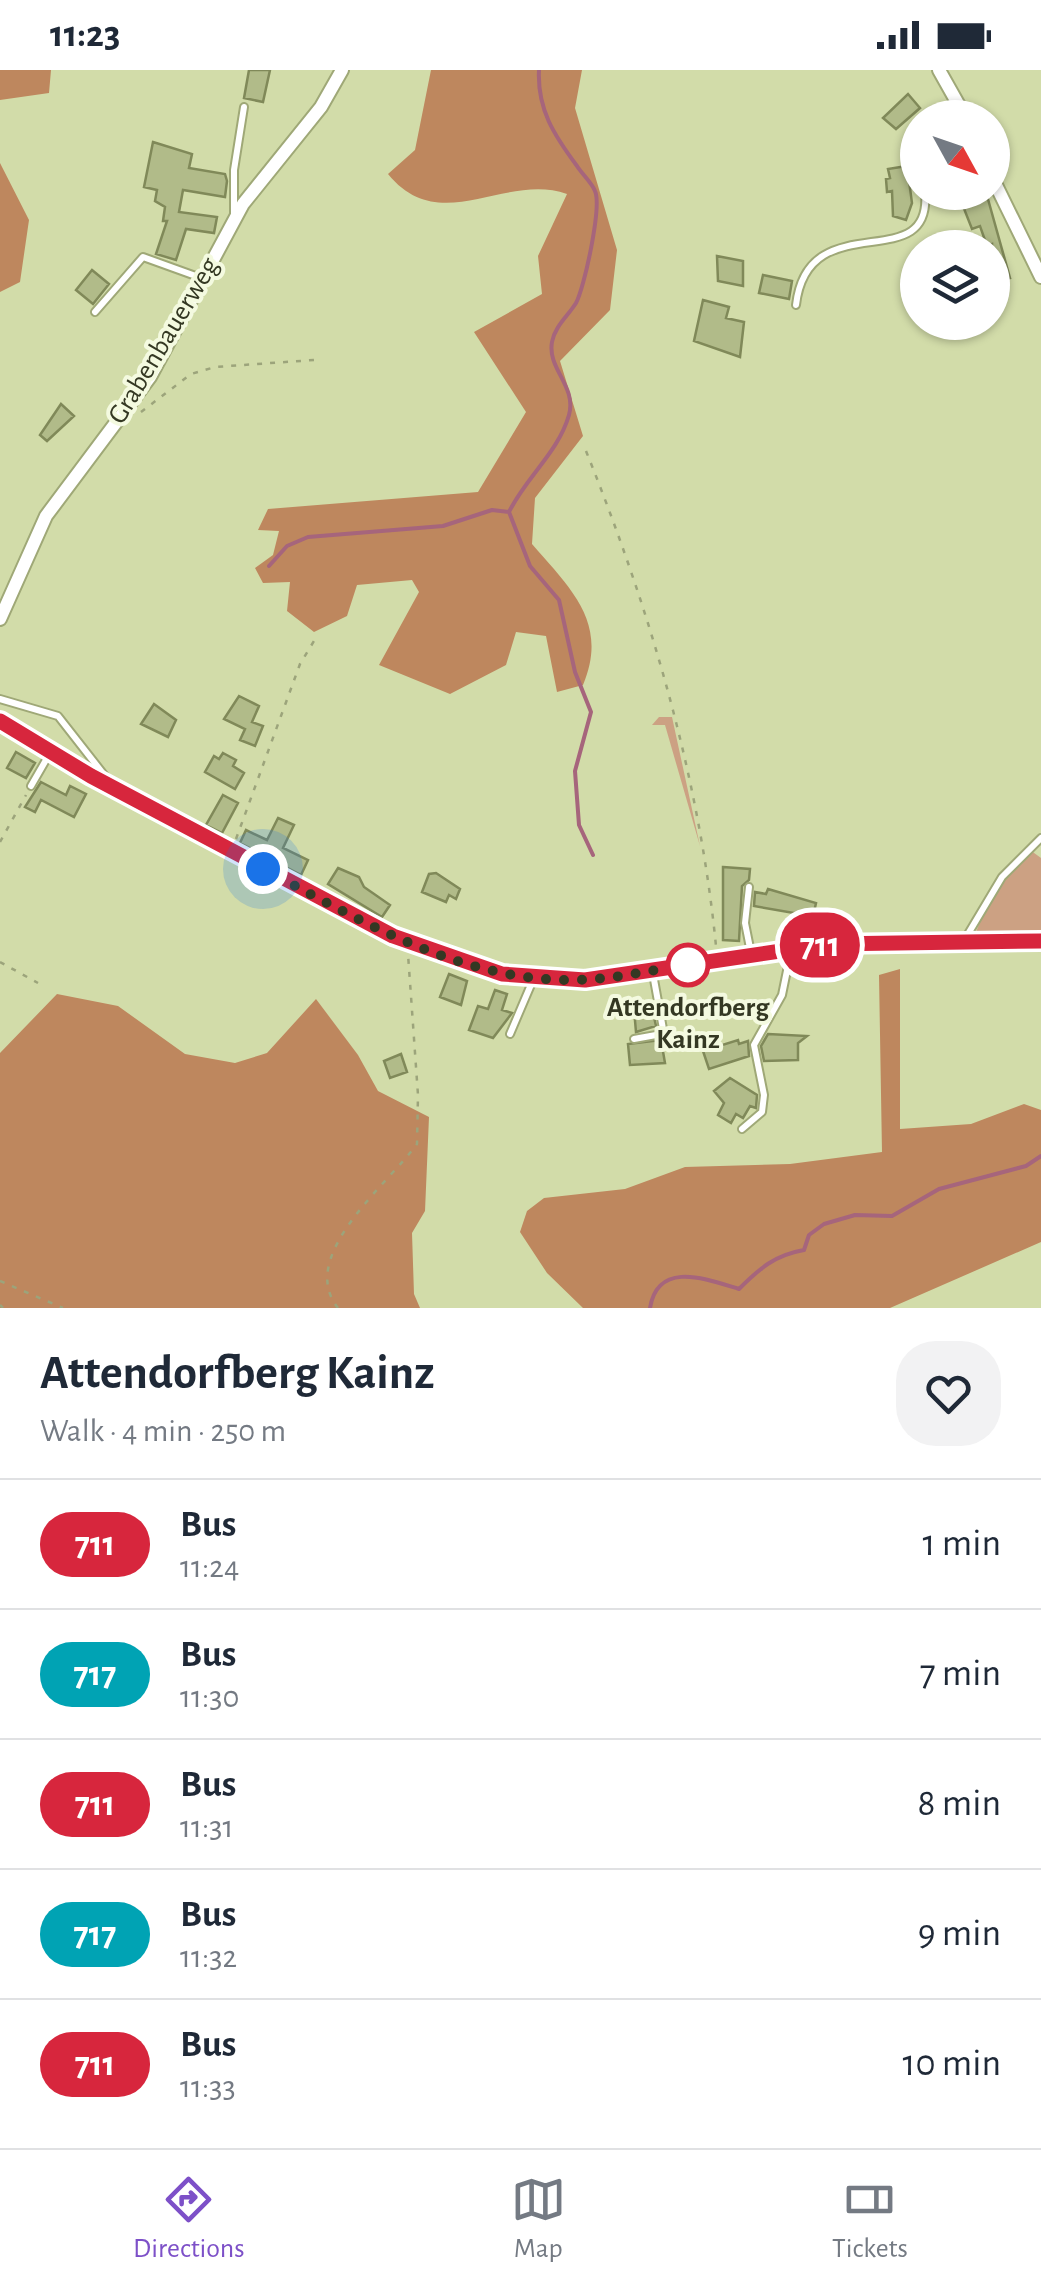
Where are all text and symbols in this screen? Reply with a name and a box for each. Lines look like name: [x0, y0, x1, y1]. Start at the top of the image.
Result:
text: 11:23: [50, 16, 120, 54]
north arrow: [900, 100, 1010, 210]
map controls: [900, 100, 1010, 340]
button: layers: [900, 230, 1010, 340]
street label: Grabenbauerweg: [104, 253, 225, 429]
your location: [238, 844, 288, 894]
line badge: 711: [762, 912, 878, 978]
text: 711: [800, 928, 840, 963]
marker: Attendorfberg Kainz: [667, 944, 709, 986]
place label: Attendorfberg Kainz: [607, 994, 770, 1054]
button: heart: [896, 1341, 1001, 1446]
text: Attendorfberg Kainz: [40, 1350, 435, 1398]
text: Walk · 4 min · 250 m: [40, 1415, 286, 1447]
text: Bus: [180, 1506, 236, 1544]
text: 1 min: [922, 1525, 1001, 1563]
text: 711: [75, 1527, 115, 1562]
text: 11:24: [180, 1551, 239, 1583]
text: Bus: [180, 1636, 236, 1674]
text: 7 min: [920, 1655, 1001, 1693]
text: 717: [74, 1657, 116, 1692]
text: 11:30: [180, 1681, 239, 1713]
text: Bus: [180, 1766, 236, 1804]
text: 8 min: [918, 1785, 1001, 1823]
text: 711: [75, 1787, 115, 1822]
text: 11:31: [180, 1811, 234, 1843]
text: Bus: [180, 1896, 236, 1934]
text: 9 min: [918, 1915, 1001, 1953]
text: 717: [74, 1917, 116, 1952]
text: 11:32: [180, 1941, 237, 1973]
text: Bus: [180, 2026, 236, 2064]
text: 10 min: [902, 2045, 1001, 2083]
text: 711: [75, 2047, 115, 2082]
text: 11:33: [180, 2071, 236, 2103]
tab: Directions: [133, 2172, 245, 2266]
tab: Map: [511, 2172, 566, 2266]
tab: Tickets: [832, 2172, 908, 2266]

